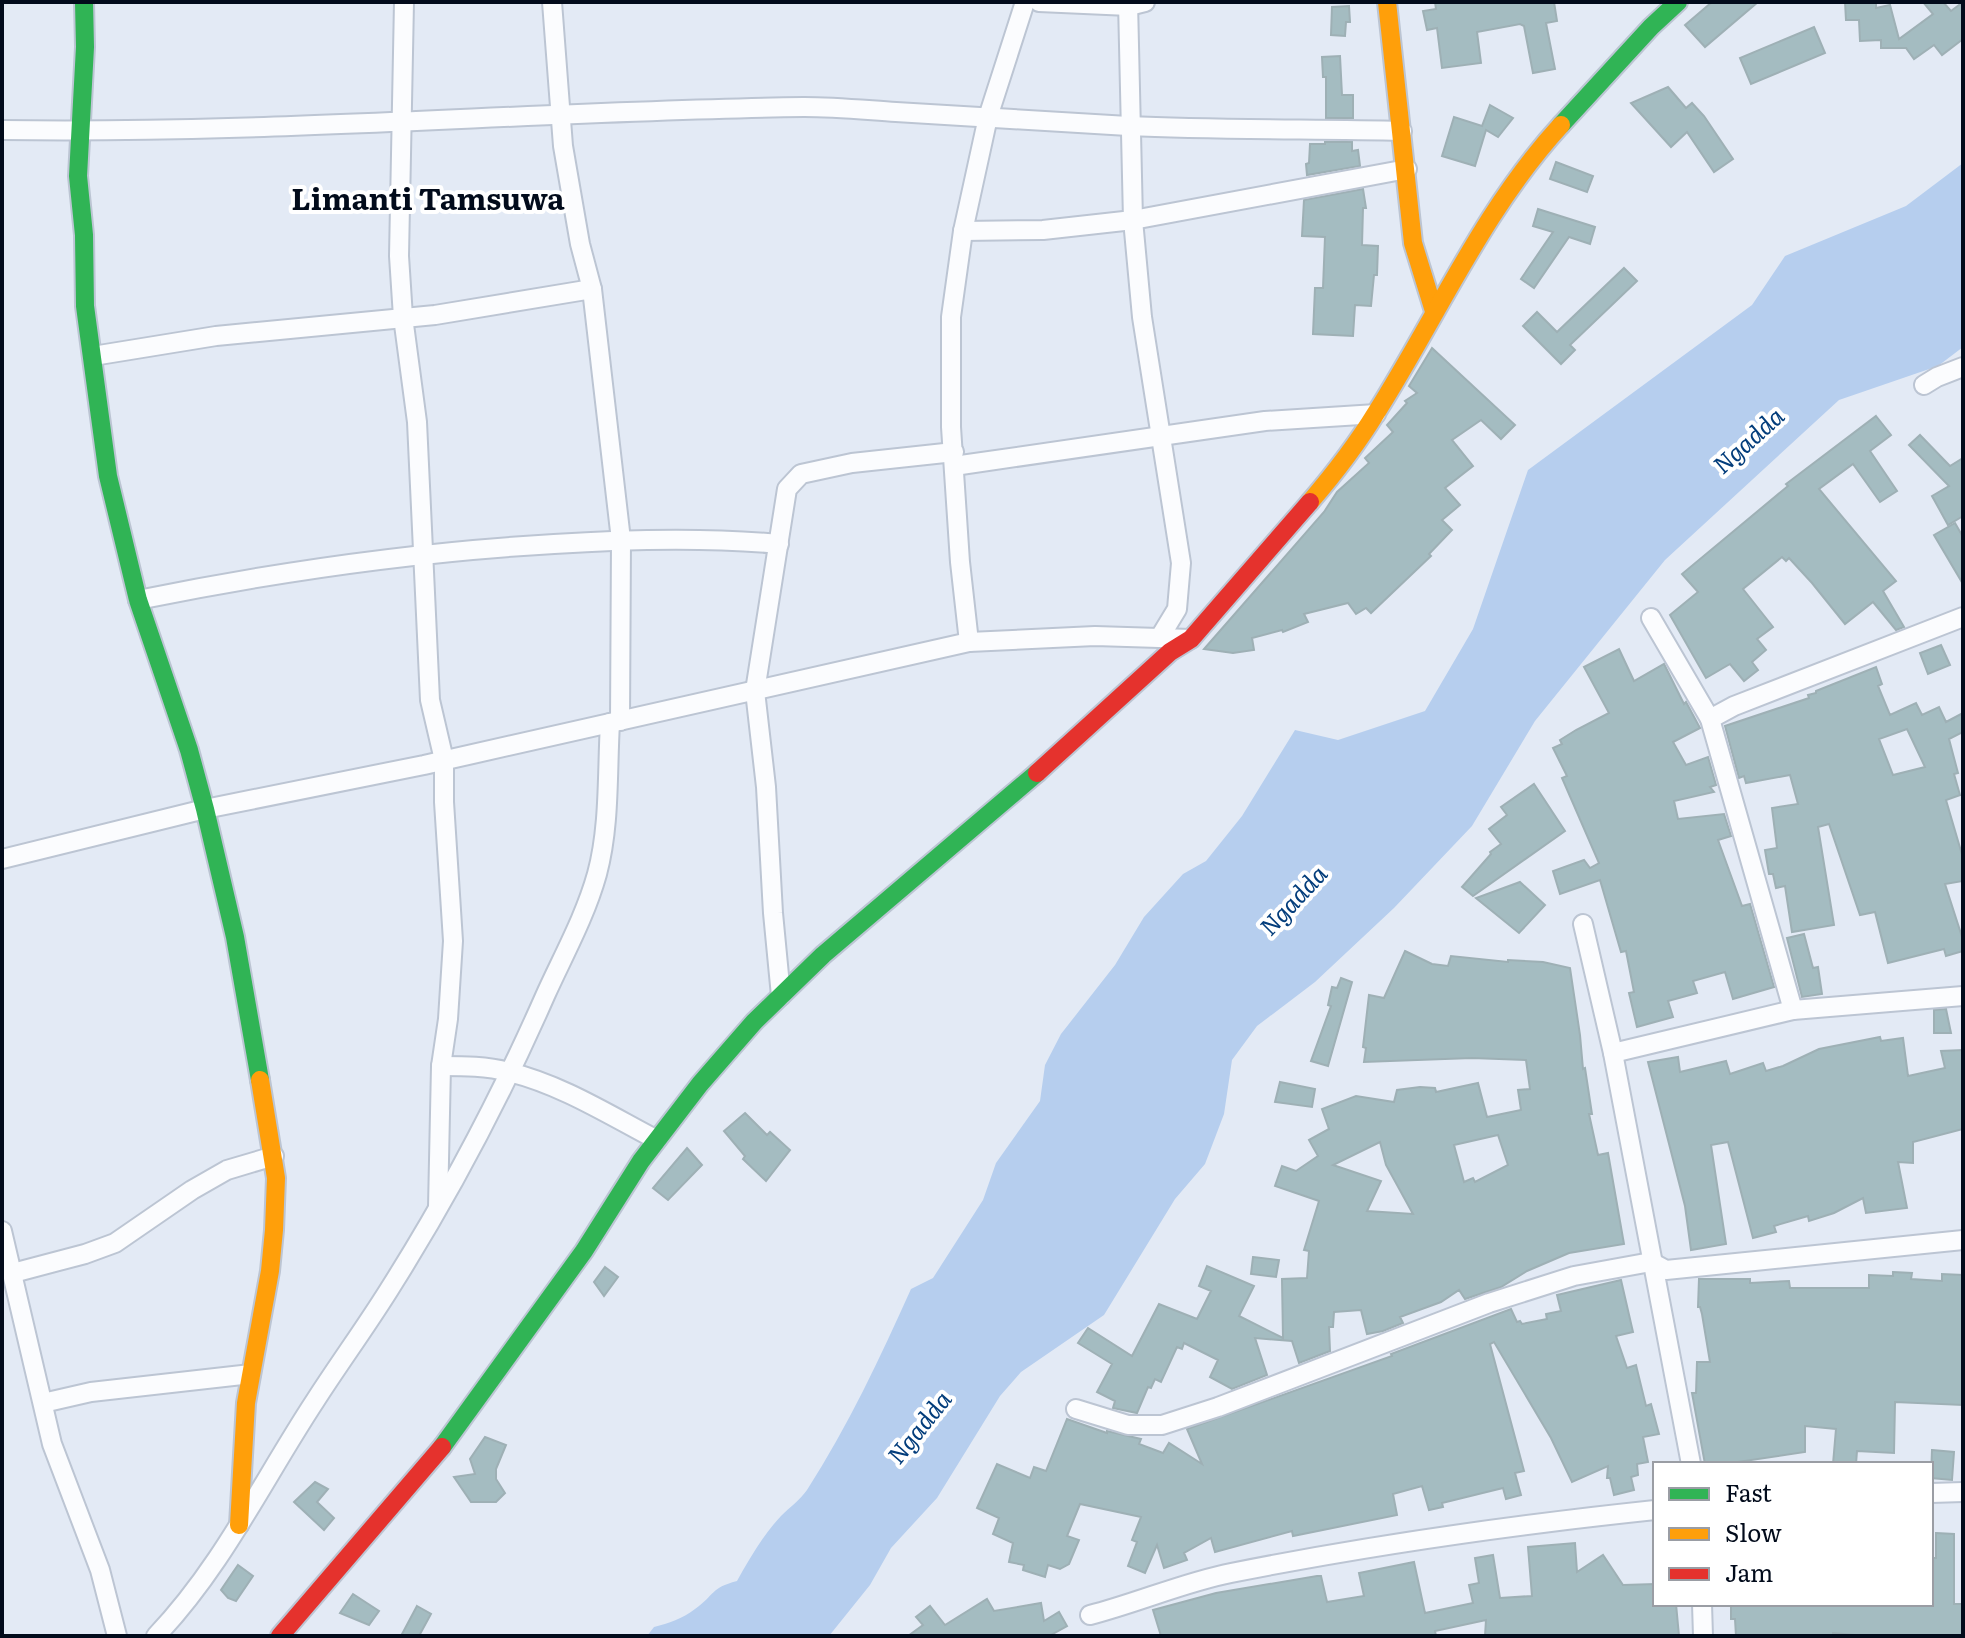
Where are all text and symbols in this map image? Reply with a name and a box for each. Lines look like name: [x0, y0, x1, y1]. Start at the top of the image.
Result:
district label: Limanti Tamsuwa: [291, 175, 565, 219]
water label: Ngadda: [1704, 397, 1791, 481]
water label: Ngadda: [1250, 856, 1334, 942]
water label: Ngadda: [878, 1382, 959, 1471]
legend: [1653, 1462, 1933, 1606]
text: Fast: [1725, 1474, 1772, 1509]
text: Slow: [1725, 1514, 1782, 1549]
text: Jam: [1725, 1554, 1773, 1589]

